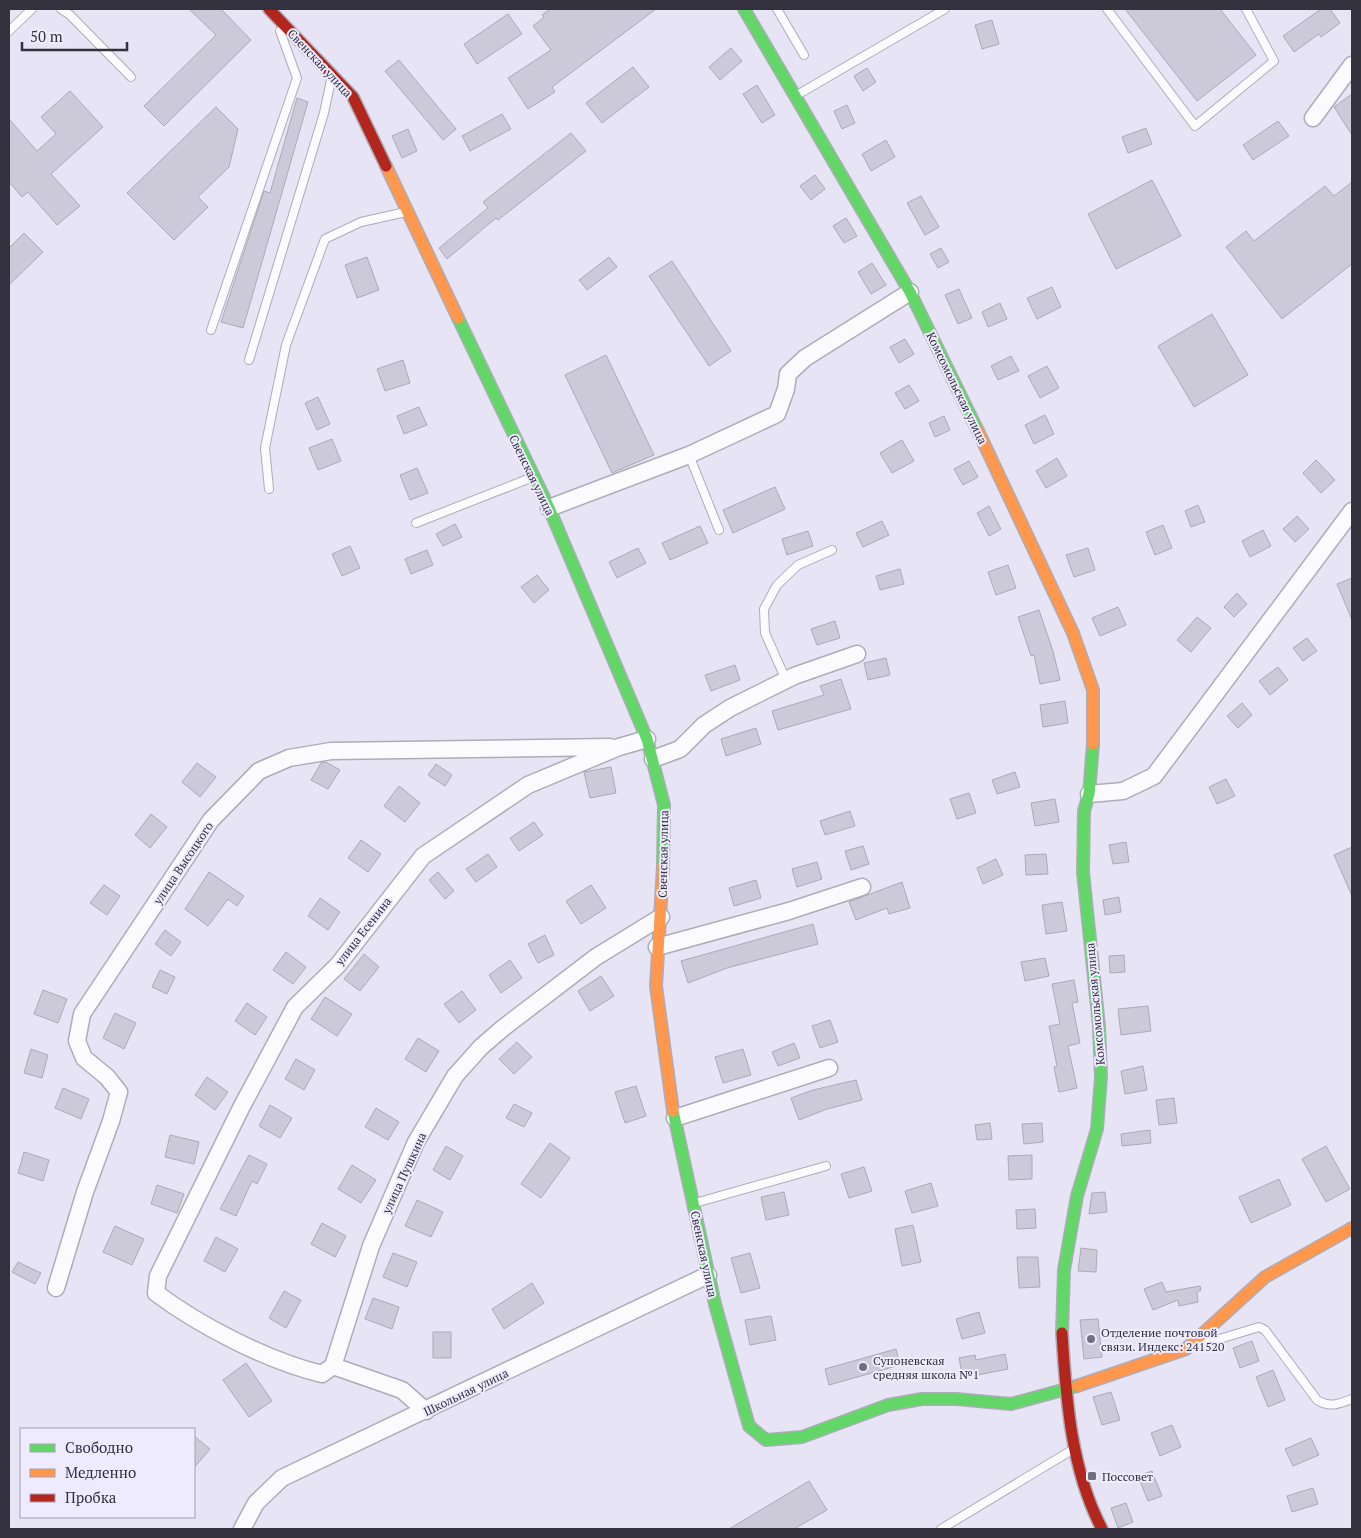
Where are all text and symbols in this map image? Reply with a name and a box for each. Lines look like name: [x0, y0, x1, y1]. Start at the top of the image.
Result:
scale bar: [22, 20, 128, 52]
text: 50 m: [30, 26, 63, 46]
street label: Свенская улица: [285, 26, 355, 100]
street label: Комсомольская улица: [923, 329, 991, 447]
street label: Свенская улица: [506, 432, 558, 518]
street label: Свенская улица: [655, 810, 671, 898]
street label: улица Высоцкого: [149, 819, 216, 908]
street label: улица Есенина: [331, 894, 394, 969]
street label: Комсомольская улица: [1082, 942, 1108, 1066]
street label: улица Пушкина: [378, 1130, 429, 1217]
street label: Свенская улица: [688, 1209, 720, 1299]
place label: Отделение почтовой связи. Индекс: 241520: [1101, 1325, 1224, 1354]
marker: Отделение почтовой связи. Индекс: 241520: [1085, 1333, 1097, 1345]
place label: Супоневская средняя школа №1: [873, 1353, 979, 1382]
marker: Супоневская средняя школа №1: [857, 1361, 869, 1373]
street label: Школьная улица: [421, 1365, 511, 1419]
legend: [20, 1428, 195, 1518]
text: Свободно: [65, 1437, 133, 1457]
text: Медленно: [65, 1462, 136, 1482]
place label: Поссовет: [1102, 1469, 1153, 1484]
marker: Поссовет: [1086, 1470, 1098, 1482]
text: Пробка: [65, 1487, 117, 1507]

